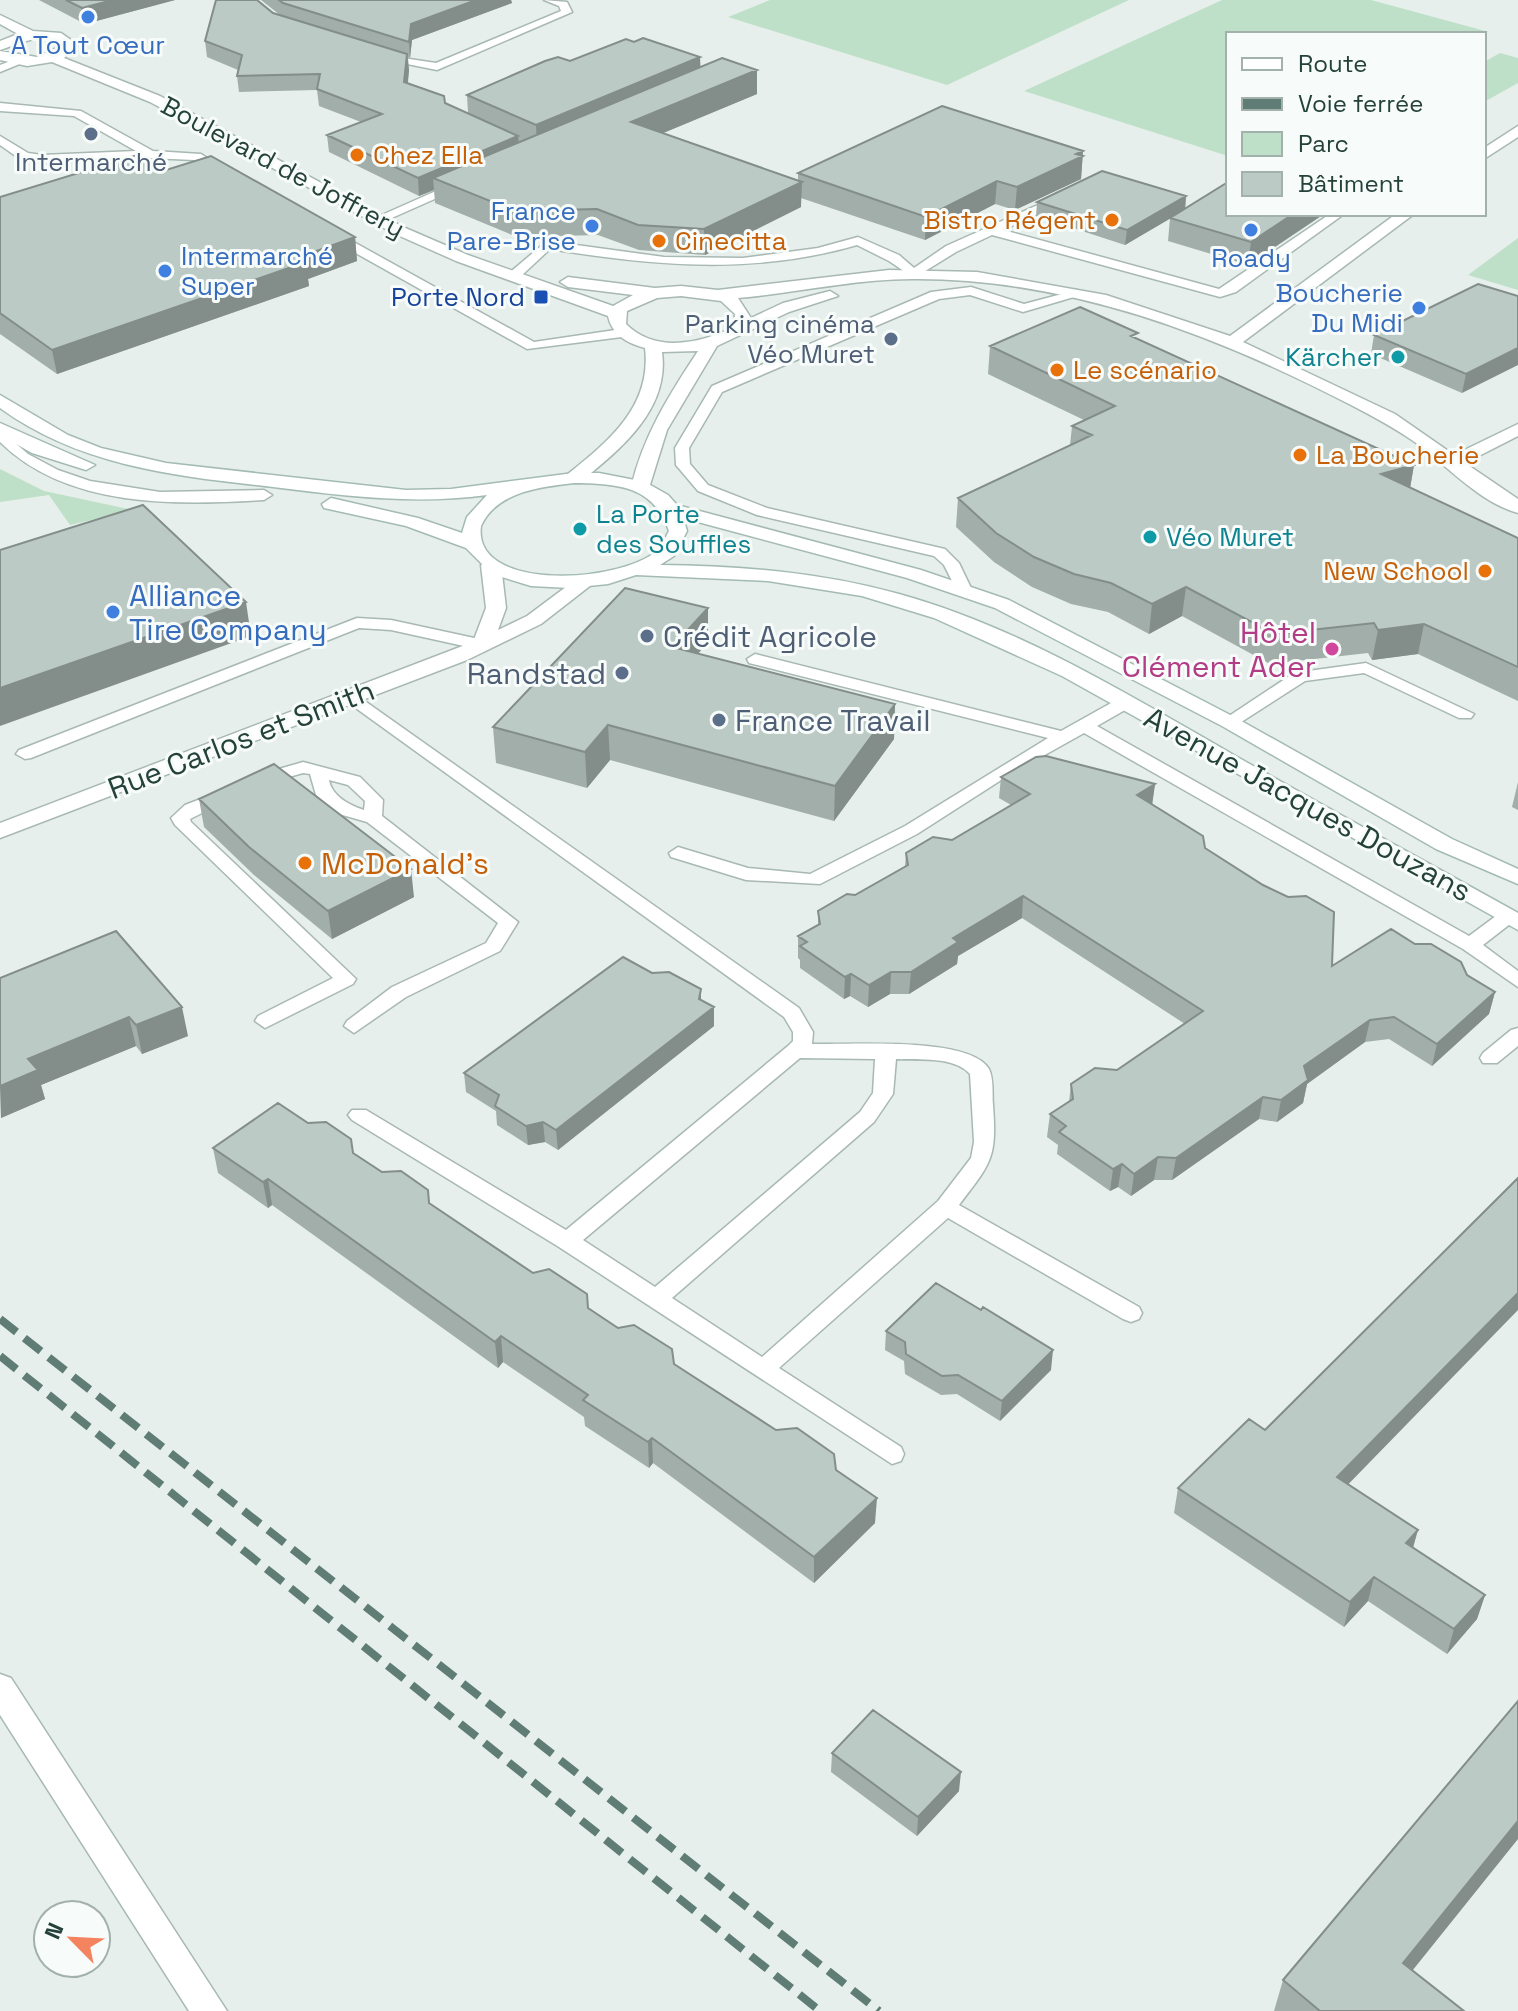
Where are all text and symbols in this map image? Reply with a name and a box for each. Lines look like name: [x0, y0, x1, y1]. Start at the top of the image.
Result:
marker: A Tout Cœur: [79, 8, 97, 26]
place label: A Tout Cœur: [11, 28, 165, 62]
legend: [1226, 32, 1486, 216]
text: Route: [1298, 48, 1367, 79]
street label: Boulevard de Joffrery: [155, 88, 411, 246]
text: Voie ferrée: [1298, 88, 1423, 119]
marker: Intermarché: [82, 125, 100, 143]
text: Parc: [1298, 128, 1349, 159]
place label: Chez Ella: [373, 138, 483, 172]
place label: Intermarché: [15, 145, 167, 179]
marker: Chez Ella: [348, 146, 366, 164]
text: Bâtiment: [1298, 168, 1404, 199]
place label: France Pare-Brise: [447, 194, 576, 258]
place label: Bistro Régent: [924, 203, 1096, 237]
marker: Bistro Régent: [1103, 211, 1121, 229]
marker: France Pare-Brise: [583, 217, 601, 235]
marker: Roady: [1242, 221, 1260, 239]
place label: Cinecitta: [675, 224, 787, 258]
marker: Cinecitta: [650, 232, 668, 250]
place label: Intermarché Super: [181, 239, 333, 303]
place label: Roady: [1211, 241, 1291, 275]
marker: Intermarché Super: [156, 262, 174, 280]
place label: Boucherie Du Midi: [1275, 276, 1403, 340]
place label: Porte Nord: [391, 280, 525, 314]
marker: Porte Nord: [532, 288, 550, 306]
marker: Boucherie Du Midi: [1410, 299, 1428, 317]
place label: Parking cinéma Véo Muret: [685, 307, 875, 371]
marker: Parking cinéma Véo Muret: [882, 330, 900, 348]
place label: Kärcher: [1285, 340, 1382, 374]
marker: Kärcher: [1389, 348, 1407, 366]
place label: Le scénario: [1073, 353, 1217, 387]
marker: Le scénario: [1048, 361, 1066, 379]
place label: La Boucherie: [1316, 438, 1479, 472]
marker: La Boucherie: [1291, 446, 1309, 464]
place label: La Porte des Souffles: [596, 497, 751, 561]
marker: La Porte des Souffles: [571, 520, 589, 538]
place label: Véo Muret: [1166, 520, 1294, 554]
marker: Véo Muret: [1141, 528, 1159, 546]
place label: New School: [1323, 554, 1469, 588]
marker: New School: [1476, 562, 1494, 580]
place label: Alliance Tire Company: [129, 576, 327, 649]
marker: Alliance Tire Company: [104, 603, 122, 621]
place label: Hôtel Clément Ader: [1122, 613, 1316, 686]
place label: Crédit Agricole: [663, 617, 877, 656]
marker: Crédit Agricole: [638, 627, 656, 645]
marker: Hôtel Clément Ader: [1323, 640, 1341, 658]
place label: Randstad: [467, 654, 606, 693]
marker: Randstad: [613, 664, 631, 682]
street label: Rue Carlos et Smith: [102, 670, 380, 808]
street label: Avenue Jacques Douzans: [1138, 698, 1478, 910]
place label: France Travail: [735, 701, 931, 740]
marker: France Travail: [710, 711, 728, 729]
place label: McDonald's: [321, 844, 489, 883]
marker: McDonald's: [296, 854, 314, 872]
north arrow: [32, 1899, 112, 1979]
text: N: [38, 1918, 70, 1943]

